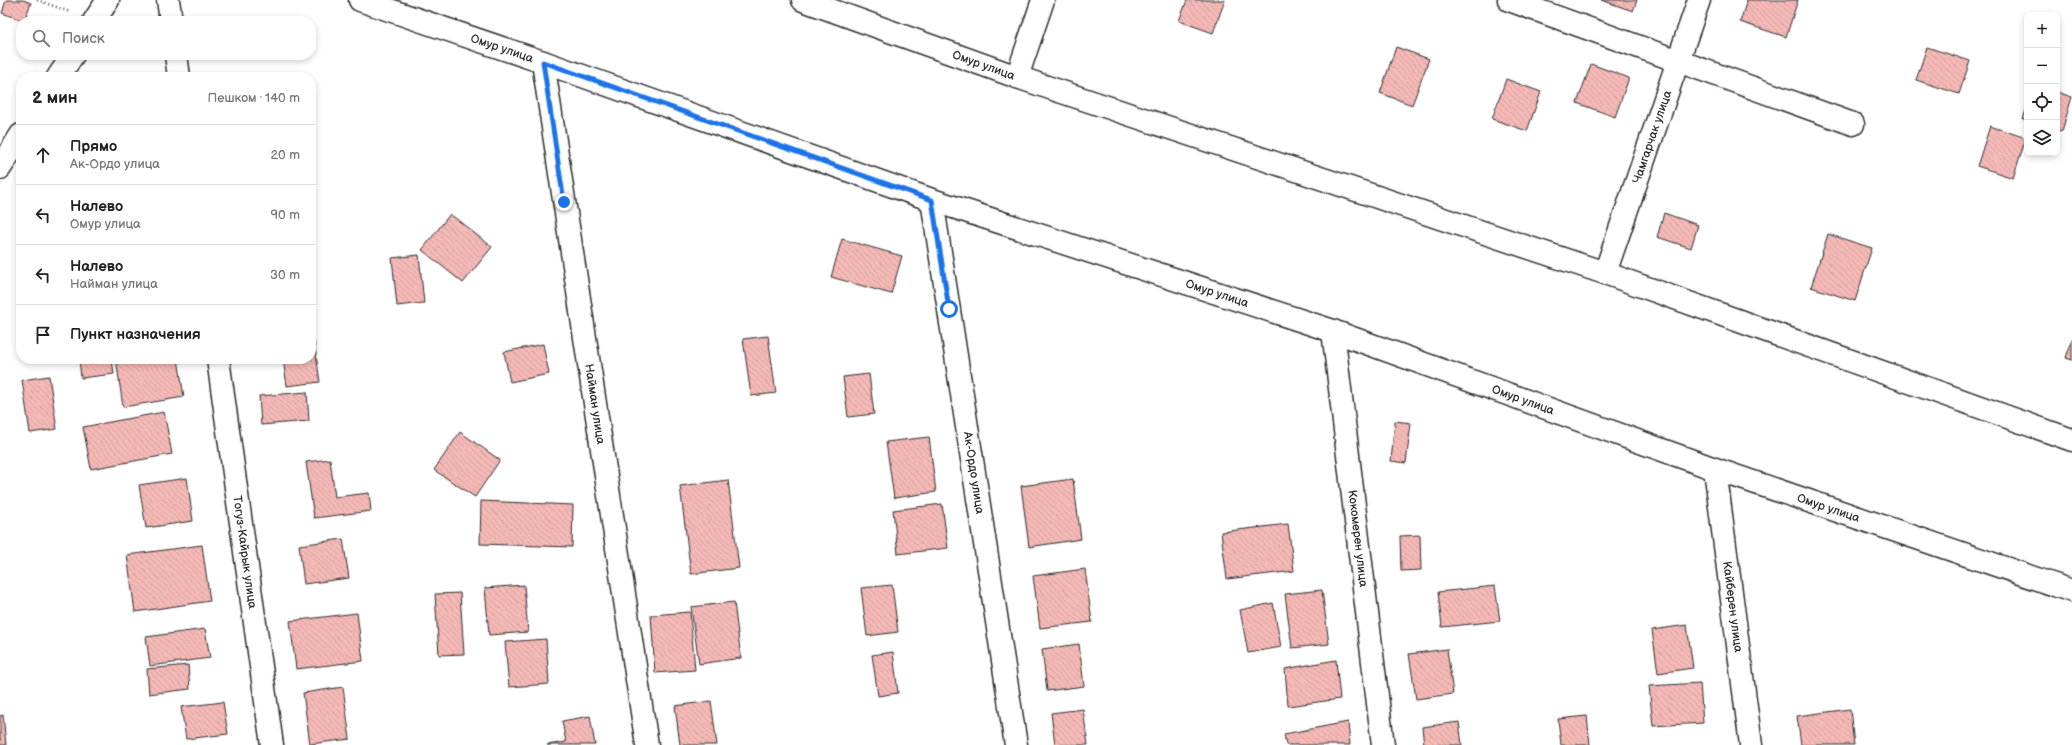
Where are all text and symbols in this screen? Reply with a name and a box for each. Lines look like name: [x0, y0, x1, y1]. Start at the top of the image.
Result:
map controls: [2024, 12, 2060, 156]
button: +: [2024, 12, 2060, 48]
search box: [16, 16, 316, 60]
icon: search: [30, 27, 52, 49]
text: Поиск: [62, 29, 105, 48]
street label: Омур улица: [469, 31, 535, 66]
street label: Омур улица: [950, 47, 1017, 84]
button: −: [2024, 48, 2060, 84]
button: locate: [2024, 84, 2060, 120]
text: 2 мин: [32, 88, 78, 108]
street label: Чамгарчак улица: [1629, 88, 1675, 186]
text: Пешком · 140 m: [208, 90, 300, 106]
button: layers: [2024, 120, 2060, 156]
text: Прямо: [70, 137, 117, 156]
icon: ahead: [32, 144, 54, 166]
text: 20 m: [270, 147, 300, 163]
text: Ак-Ордо улица: [70, 156, 160, 172]
route end: [555, 193, 573, 211]
text: Налево: [70, 197, 123, 216]
icon: left: [32, 204, 54, 226]
text: 90 m: [271, 207, 300, 223]
text: Омур улица: [70, 216, 141, 232]
text: Налево: [70, 257, 123, 276]
icon: left: [32, 264, 54, 286]
text: 30 m: [270, 267, 300, 283]
text: Найман улица: [70, 276, 158, 292]
street label: Омур улица: [1184, 276, 1250, 311]
route start: [940, 300, 958, 318]
icon: arrive: [32, 324, 54, 346]
text: Пункт назначения: [70, 325, 201, 344]
street label: Найман улица: [581, 363, 608, 445]
street label: Омур улица: [1490, 382, 1556, 418]
street label: Ак-Ордо улица: [960, 430, 987, 515]
street label: Кокомерен улица: [1344, 489, 1371, 588]
street label: Омур улица: [1795, 491, 1862, 526]
street label: Тогуз-Кайрык улица: [229, 495, 260, 610]
street label: Кайберен улица: [1719, 560, 1746, 653]

